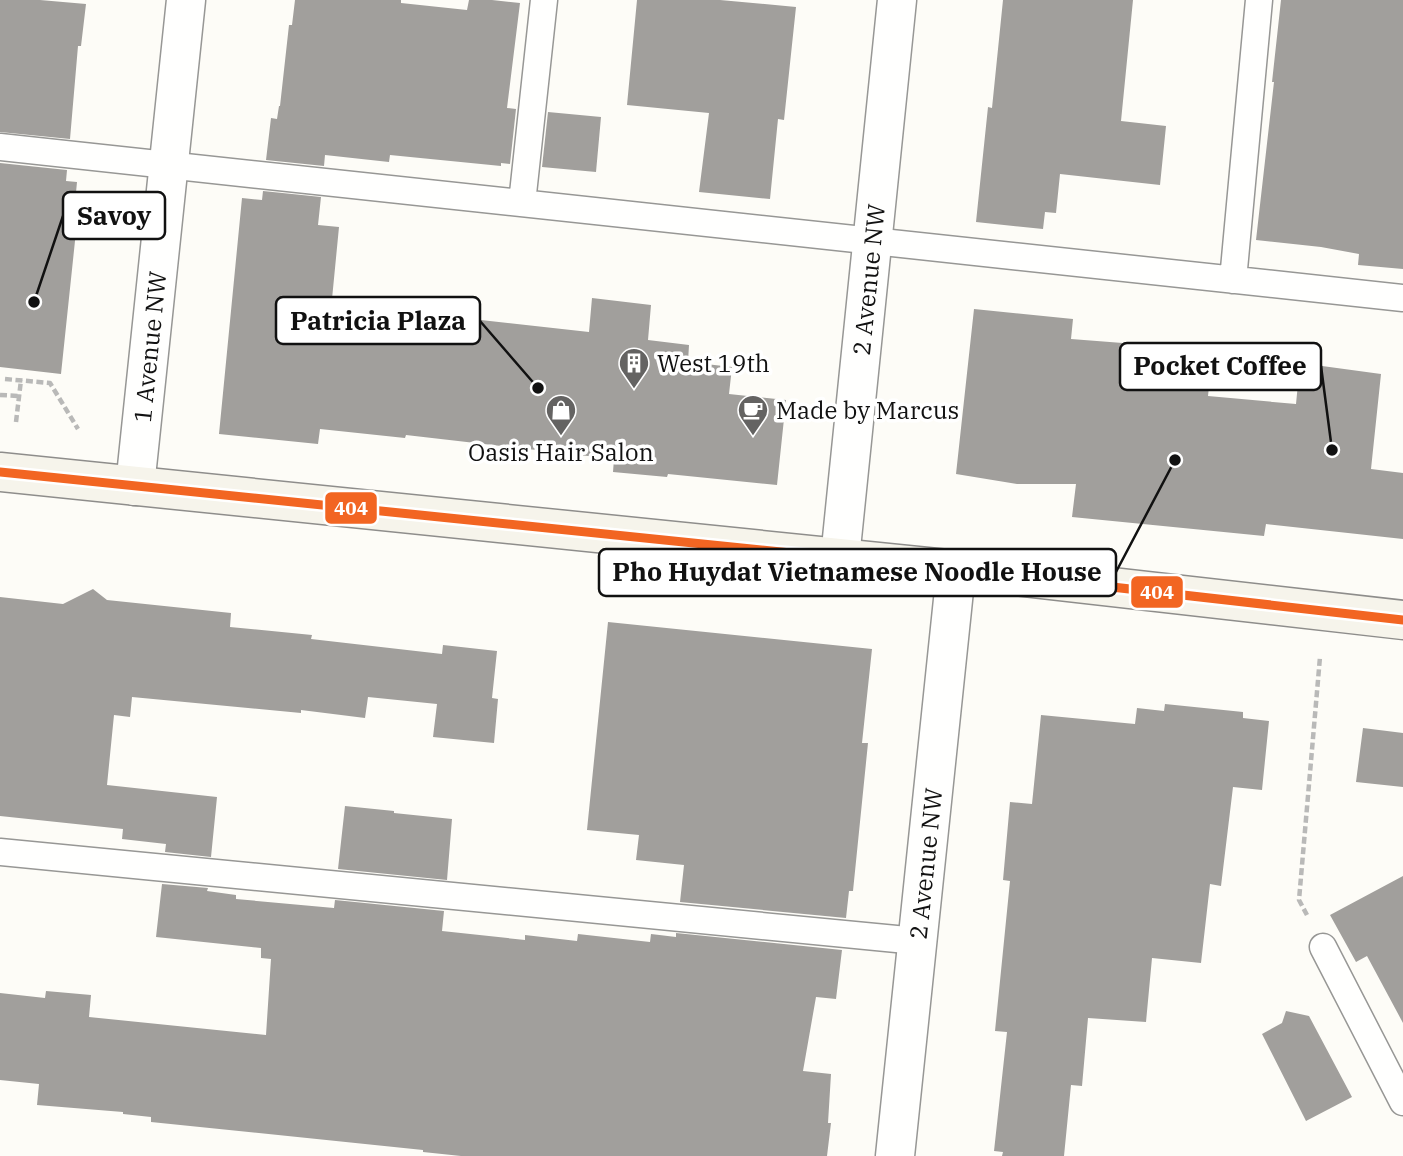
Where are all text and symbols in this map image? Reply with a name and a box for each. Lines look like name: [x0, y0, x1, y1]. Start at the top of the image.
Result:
callout: Savoy: [63, 192, 165, 239]
text: Savoy: [77, 198, 151, 232]
street label: 2 Avenue NW: [845, 202, 892, 357]
street label: 1 Avenue NW: [126, 270, 173, 424]
callout: Patricia Plaza: [276, 297, 480, 344]
text: Patricia Plaza: [290, 303, 466, 337]
callout: Pocket Coffee: [1120, 343, 1321, 390]
building icon: West 19th: [617, 346, 651, 390]
place label: West 19th: [657, 347, 770, 379]
text: Pocket Coffee: [1133, 348, 1307, 382]
shop icon: Oasis Hair Salon: [544, 393, 578, 437]
cafe icon: Made by Marcus: [736, 393, 770, 437]
place label: Made by Marcus: [776, 394, 959, 426]
place label: Oasis Hair Salon: [468, 436, 654, 468]
line badge: 404: [324, 491, 378, 525]
text: 404: [334, 496, 368, 520]
callout: Pho Huydat Vietnamese Noodle House: [599, 549, 1116, 596]
text: Pho Huydat Vietnamese Noodle House: [612, 554, 1102, 588]
line badge: 404: [1130, 575, 1184, 609]
text: 404: [1140, 580, 1174, 604]
street label: 2 Avenue NW: [902, 786, 949, 941]

